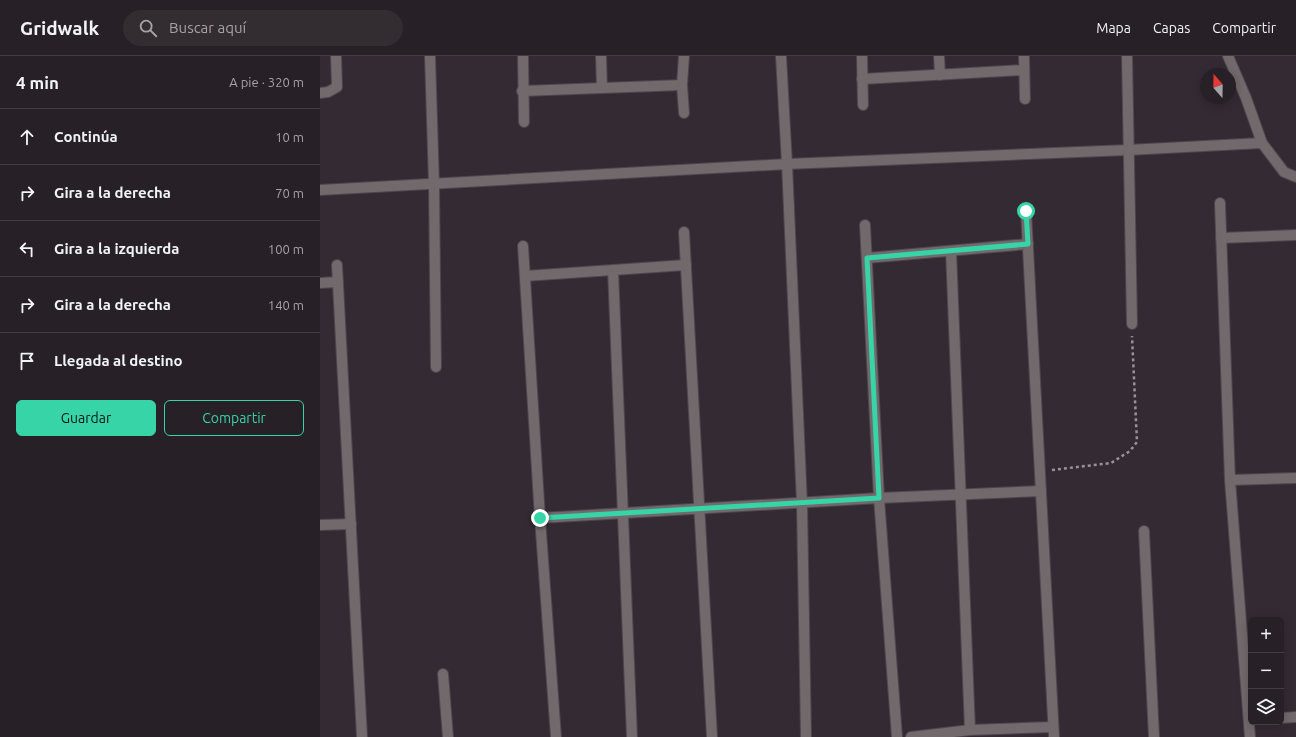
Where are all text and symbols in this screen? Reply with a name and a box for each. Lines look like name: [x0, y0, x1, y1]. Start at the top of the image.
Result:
search box: [123, 10, 403, 46]
text: Gridwalk: [20, 17, 99, 39]
icon: search: [137, 17, 159, 39]
text: Buscar aquí: [169, 19, 246, 36]
text: Mapa: [1096, 20, 1131, 36]
text: Capas: [1153, 20, 1190, 36]
text: Compartir: [1212, 20, 1276, 36]
north arrow: [1200, 68, 1236, 104]
text: 4 min: [16, 73, 59, 92]
text: A pie · 320 m: [229, 75, 304, 89]
icon: ahead: [16, 126, 38, 148]
text: Continúa: [54, 128, 118, 145]
text: 10 m: [275, 130, 304, 144]
icon: right: [16, 182, 38, 204]
text: Gira a la derecha: [54, 184, 171, 201]
text: 70 m: [275, 186, 304, 200]
route start: [1017, 202, 1035, 220]
icon: left: [16, 238, 38, 260]
text: Gira a la izquierda: [54, 240, 180, 257]
text: 100 m: [268, 242, 304, 256]
icon: right: [16, 294, 38, 316]
text: Gira a la derecha: [54, 296, 171, 313]
text: 140 m: [268, 298, 304, 312]
icon: arrive: [16, 350, 38, 372]
text: Llegada al destino: [54, 352, 183, 369]
button: Guardar: [16, 400, 156, 436]
button: Compartir: [164, 400, 304, 436]
route end: [531, 509, 549, 527]
map controls: [1248, 617, 1284, 725]
button: +: [1248, 617, 1284, 653]
button: −: [1248, 653, 1284, 689]
button: layers: [1248, 689, 1284, 725]

